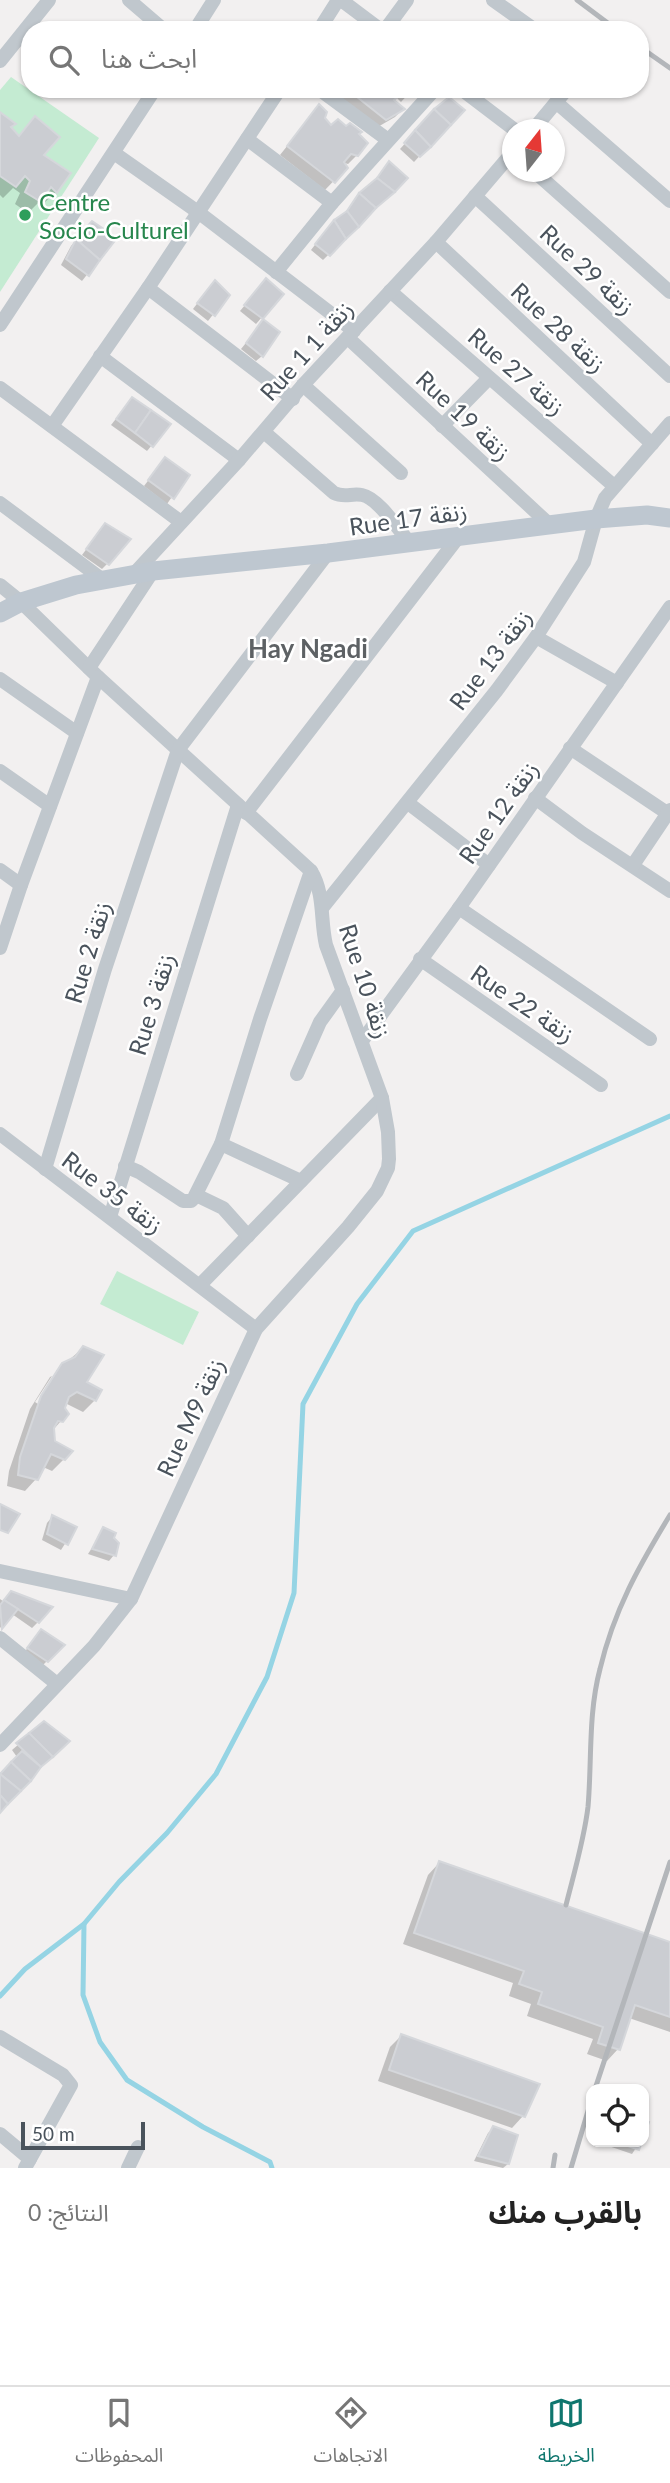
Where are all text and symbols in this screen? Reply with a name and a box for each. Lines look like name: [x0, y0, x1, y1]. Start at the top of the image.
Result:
search box: [21, 21, 649, 98]
icon: search: [45, 41, 83, 79]
text: ابحث هنا: [101, 42, 197, 74]
north arrow: [502, 119, 565, 182]
place label: Centre Socio-Culturel: [39, 187, 189, 244]
marker: Centre Socio-Culturel: [17, 207, 33, 223]
street label: Rue 29 زنقة: [534, 218, 641, 321]
street label: Rue 28 زنقة: [505, 276, 612, 379]
street label: Rue 1 زنقة 1: [253, 294, 359, 407]
street label: Rue 27 زنقة: [462, 321, 571, 422]
street label: Rue 19 زنقة: [410, 364, 517, 467]
street label: Rue 17 زنقة: [347, 495, 469, 542]
street label: Rue 13 زنقة: [443, 603, 538, 716]
district label: Hay Ngadi: [248, 632, 368, 664]
street label: Rue 12 زنقة: [452, 755, 545, 870]
street label: Rue 2 زنقة: [58, 898, 117, 1007]
street label: Rue 10 زنقة: [333, 920, 398, 1042]
street label: Rue 3 زنقة: [122, 950, 181, 1059]
street label: Rue 22 زنقة: [465, 958, 580, 1049]
street label: Rue 35 زنقة: [56, 1145, 169, 1240]
street label: Rue M9 زنقة: [150, 1353, 231, 1481]
map controls: [586, 2084, 649, 2147]
button: locate: [586, 2084, 649, 2147]
scale bar: [21, 2119, 145, 2151]
text: 50 m: [32, 2122, 75, 2145]
text: بالقرب منك: [488, 2193, 642, 2229]
text: النتائج: 0: [28, 2198, 109, 2226]
tab: المحفوظات: [75, 2394, 163, 2476]
tab: الاتجاهات: [314, 2394, 388, 2476]
tab: الخريطة: [538, 2394, 595, 2476]

